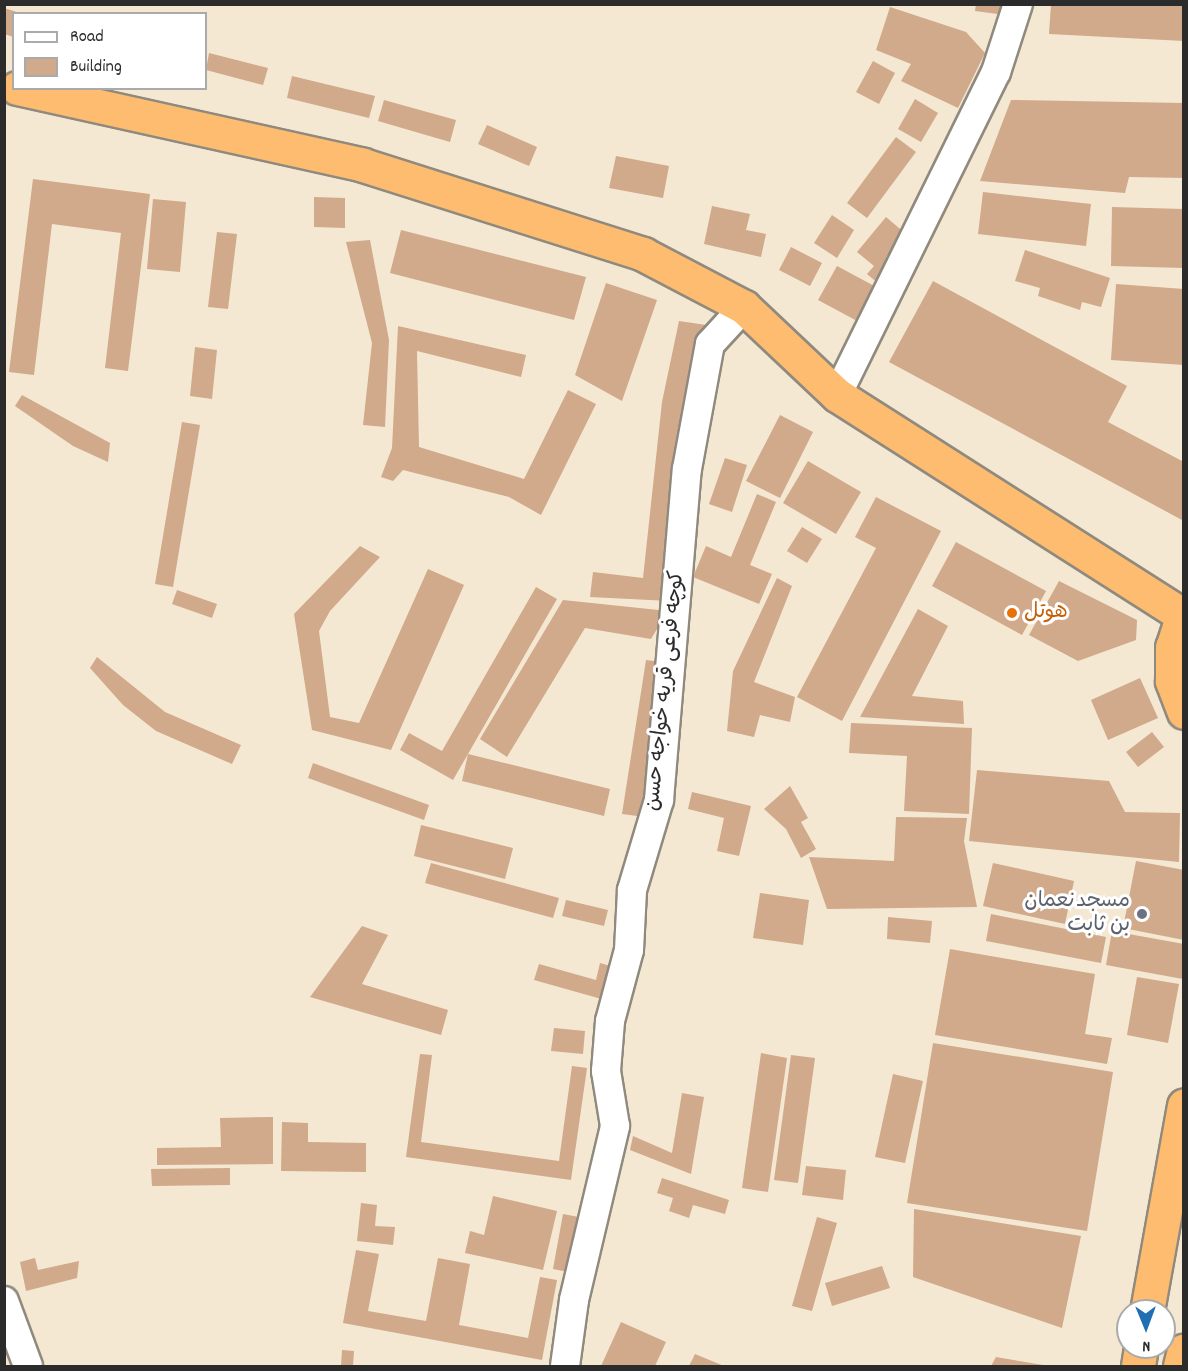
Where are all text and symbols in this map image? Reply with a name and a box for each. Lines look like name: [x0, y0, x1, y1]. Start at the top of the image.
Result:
legend: [12, 12, 207, 90]
text: Road: [70, 25, 104, 50]
text: Building: [70, 55, 122, 80]
street label: کوچه فرعی قریه خواجه حسن: [641, 570, 691, 812]
place label: هوتل: [1024, 600, 1068, 626]
marker: هوتل: [1005, 606, 1019, 620]
place label: مسجدنعمان بن ثابت: [1024, 889, 1130, 939]
marker: مسجدنعمان بن ثابت: [1135, 907, 1149, 921]
north arrow: [1116, 1299, 1176, 1359]
text: N: [1142, 1334, 1150, 1357]

